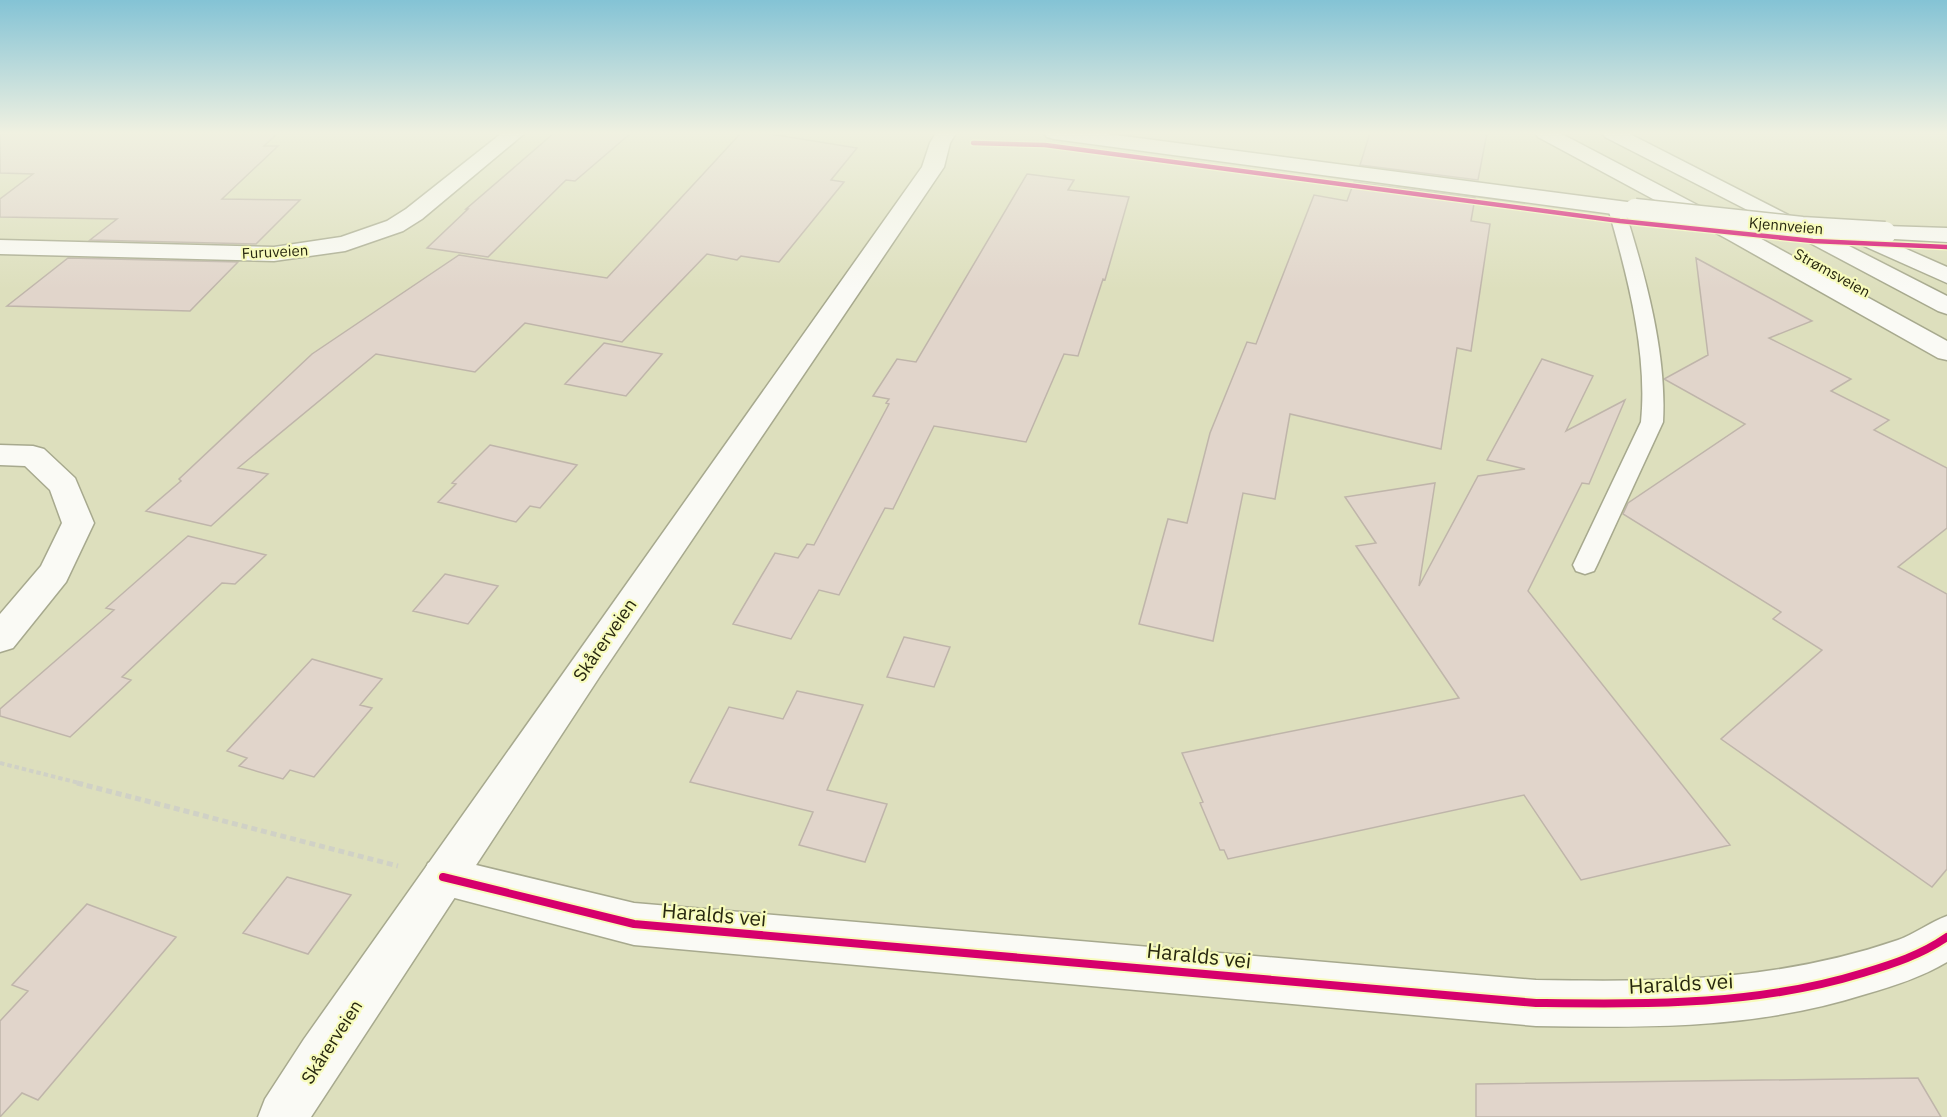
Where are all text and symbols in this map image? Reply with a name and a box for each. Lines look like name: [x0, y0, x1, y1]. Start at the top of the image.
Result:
street label: Kjennveien: [1748, 213, 1824, 238]
street label: Furuveien: [241, 240, 309, 263]
street label: Strømsveien: [1791, 244, 1874, 301]
street label: Skårerveien: [568, 594, 642, 686]
street label: Haralds vei: [661, 895, 768, 933]
street label: Haralds vei: [1145, 936, 1253, 974]
street label: Haralds vei: [1628, 966, 1734, 1000]
street label: Skårerveien: [296, 995, 367, 1088]

